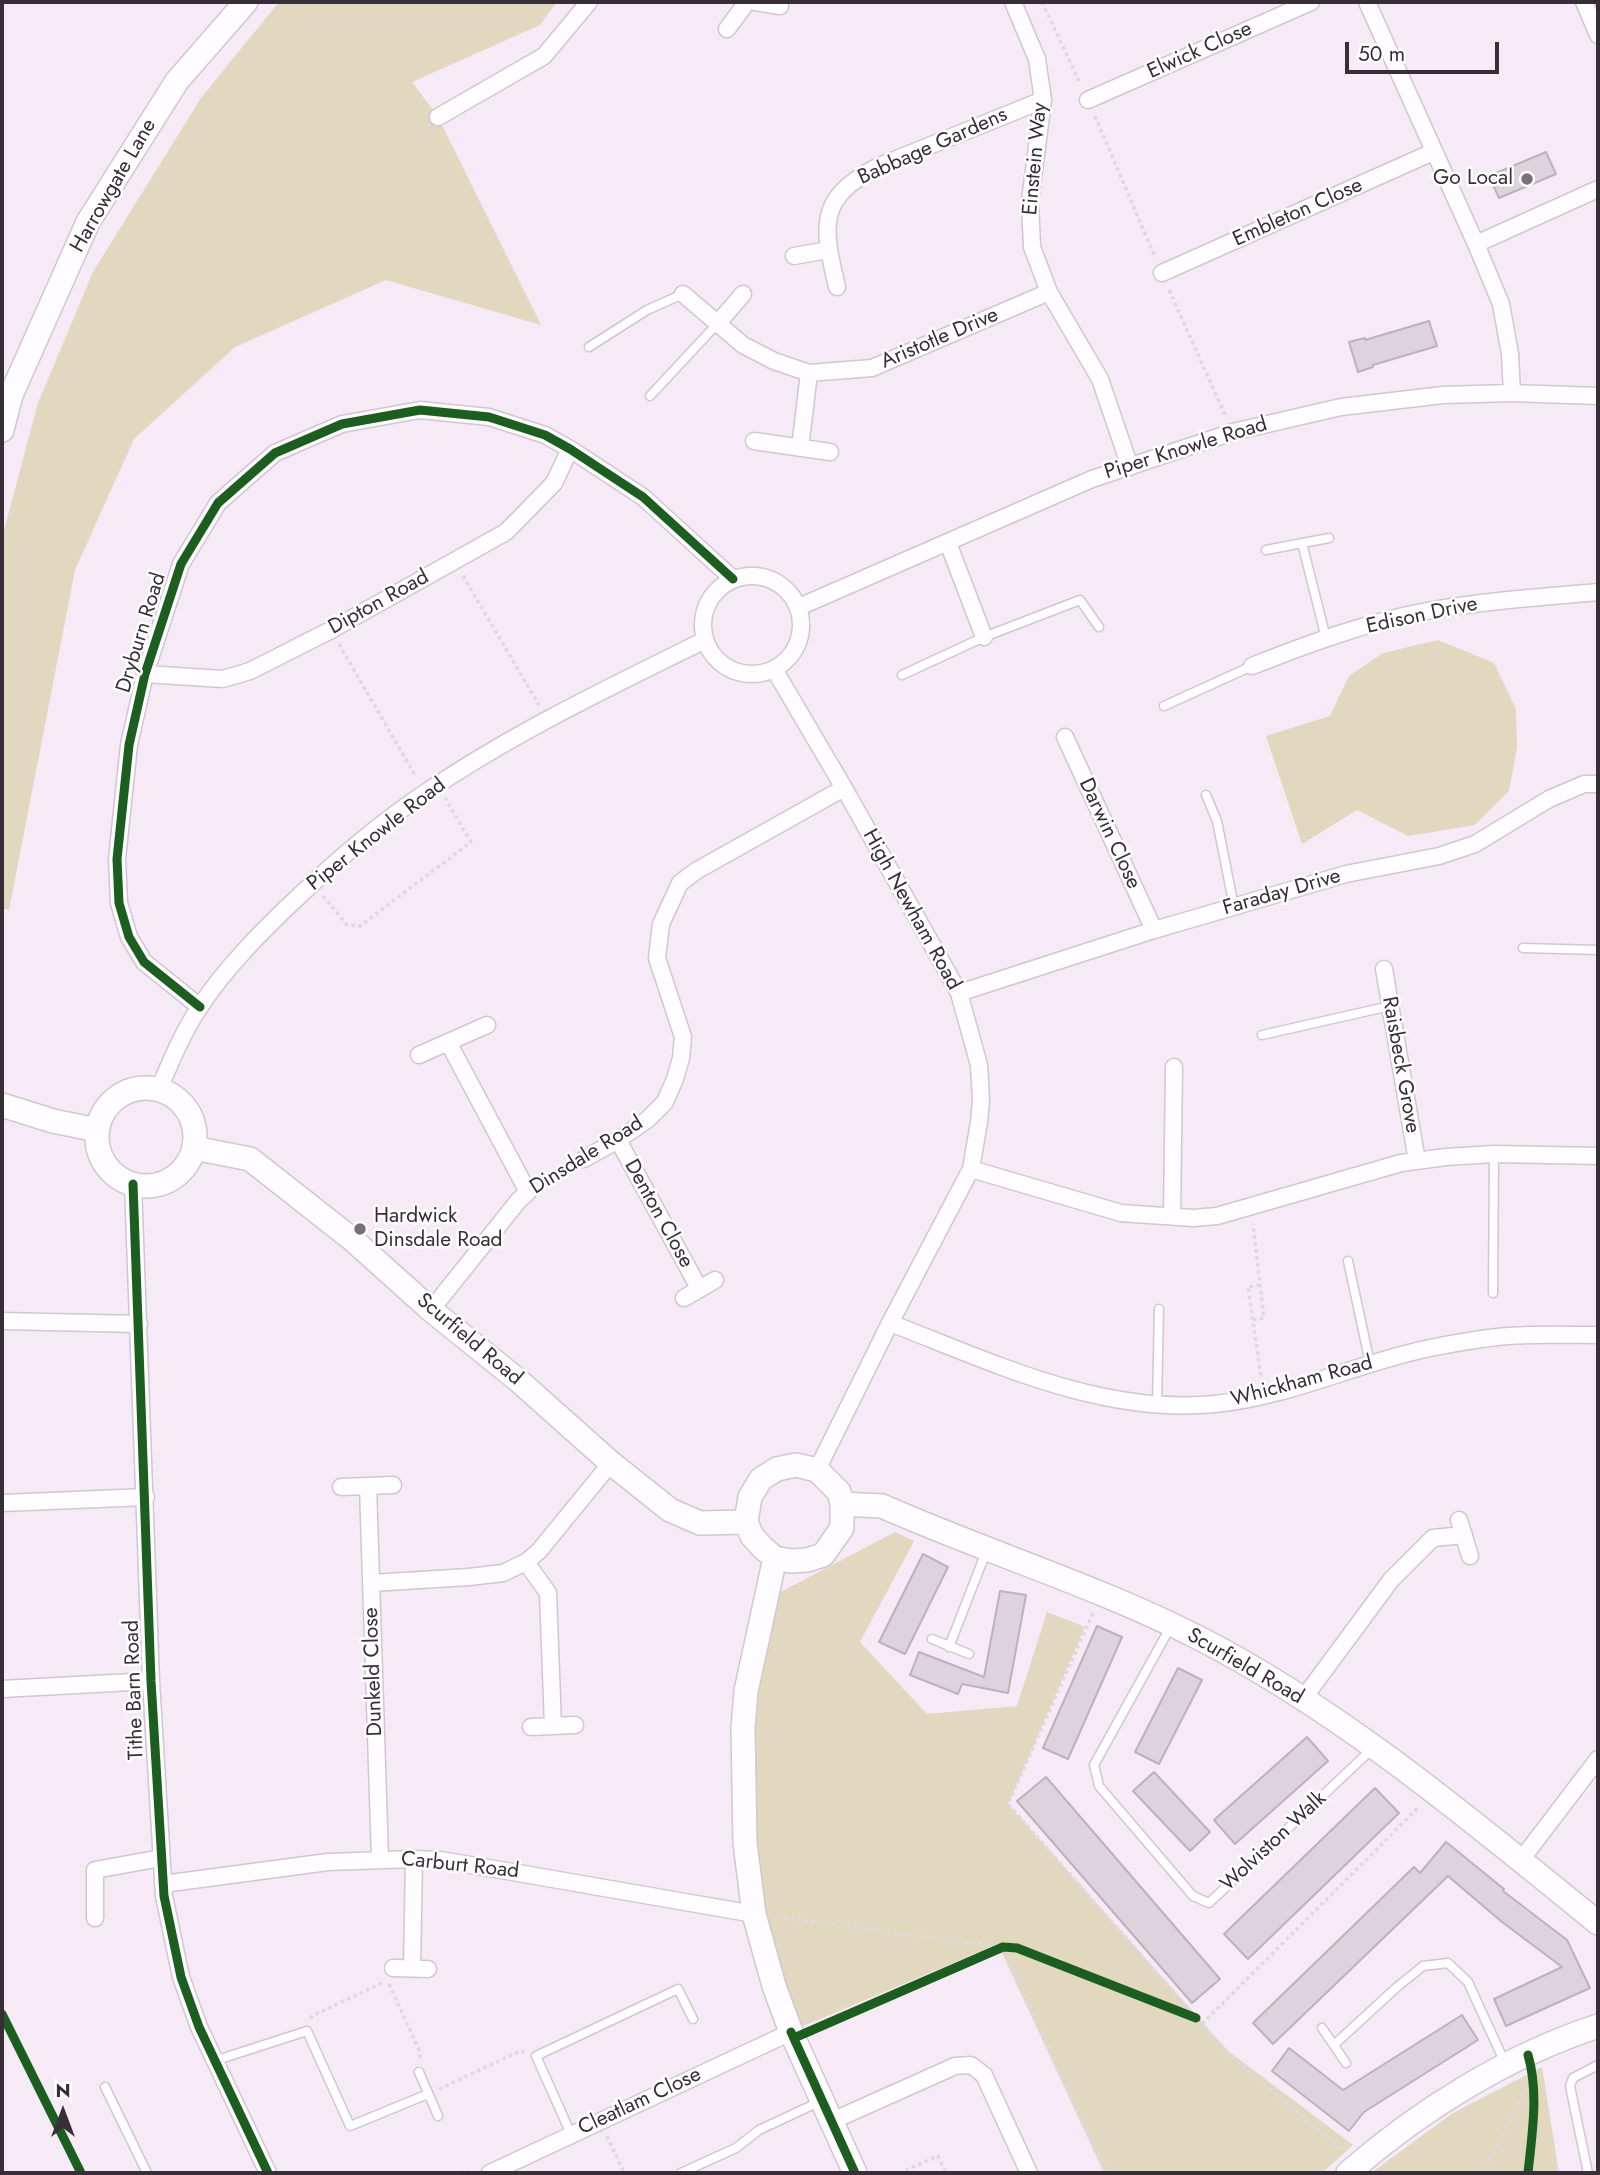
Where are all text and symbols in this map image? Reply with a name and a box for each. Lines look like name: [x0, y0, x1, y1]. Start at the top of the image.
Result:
street label: Elwick Close: [1144, 17, 1256, 85]
scale bar: [1348, 28, 1502, 72]
text: 50 m: [1358, 39, 1405, 69]
street label: Einstein Way: [1019, 102, 1053, 216]
street label: Babbage Gardens: [854, 103, 1012, 191]
street label: Harrowgate Lane: [66, 115, 162, 257]
place label: Go Local: [1433, 166, 1513, 192]
marker: Go Local: [1519, 171, 1535, 187]
street label: Embleton Close: [1229, 173, 1367, 253]
street label: Aristotle Drive: [877, 303, 1003, 375]
street label: Piper Knowle Road: [1102, 412, 1270, 486]
street label: Dipton Road: [324, 565, 434, 641]
street label: Dryburn Road: [112, 570, 172, 696]
street label: Edison Drive: [1364, 592, 1480, 640]
street label: Piper Knowle Road: [303, 773, 451, 897]
street label: Darwin Close: [1072, 775, 1146, 893]
street label: High Newham Road: [856, 825, 966, 995]
street label: Faraday Drive: [1220, 864, 1344, 922]
street label: Raisbeck Grove: [1376, 995, 1424, 1135]
street label: Dinsdale Road: [526, 1111, 648, 1201]
street label: Denton Close: [618, 1155, 698, 1273]
place label: Hardwick Dinsdale Road: [374, 1204, 503, 1254]
marker: Hardwick Dinsdale Road: [352, 1221, 368, 1237]
street label: Scurfield Road: [411, 1288, 527, 1392]
street label: Whickham Road: [1228, 1351, 1376, 1413]
street label: Dunkeld Close: [359, 1607, 389, 1737]
street label: Tithe Barn Road: [120, 1620, 150, 1760]
street label: Scurfield Road: [1182, 1623, 1308, 1711]
street label: Wolviston Walk: [1216, 1787, 1332, 1897]
street label: Carburt Road: [400, 1847, 520, 1885]
street label: Cleatlam Close: [575, 2063, 705, 2141]
north arrow: [28, 2077, 98, 2147]
text: N: [55, 2077, 71, 2104]

